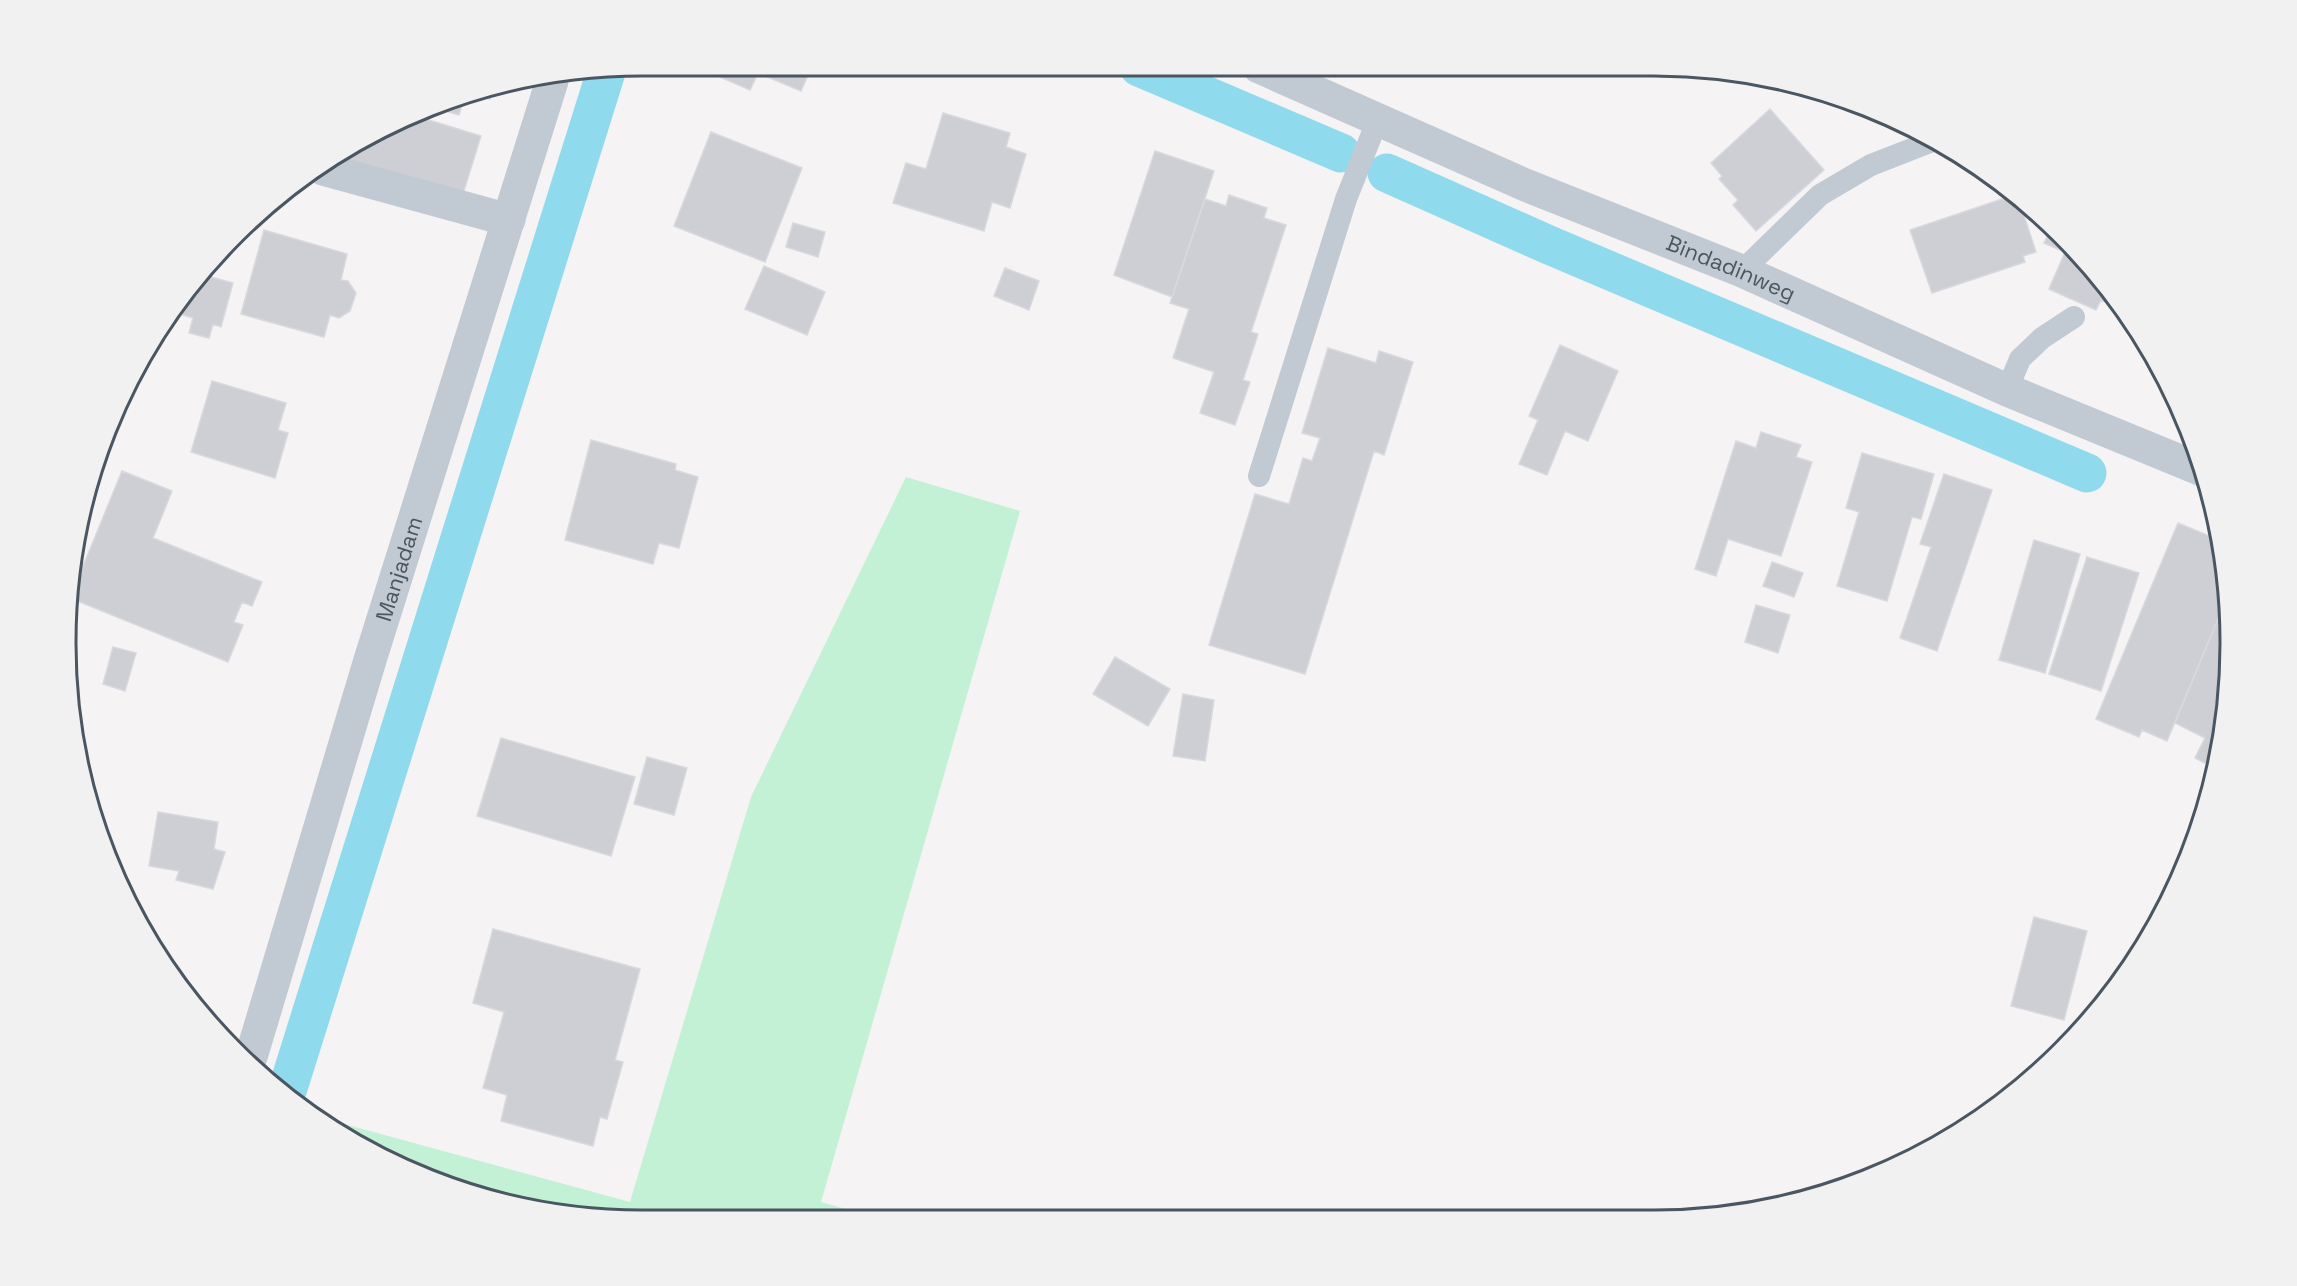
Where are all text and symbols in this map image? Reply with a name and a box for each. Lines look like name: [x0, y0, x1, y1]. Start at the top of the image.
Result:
street label: Bindadinweg: [1662, 228, 1800, 307]
street label: Manjadam: [369, 513, 428, 625]

